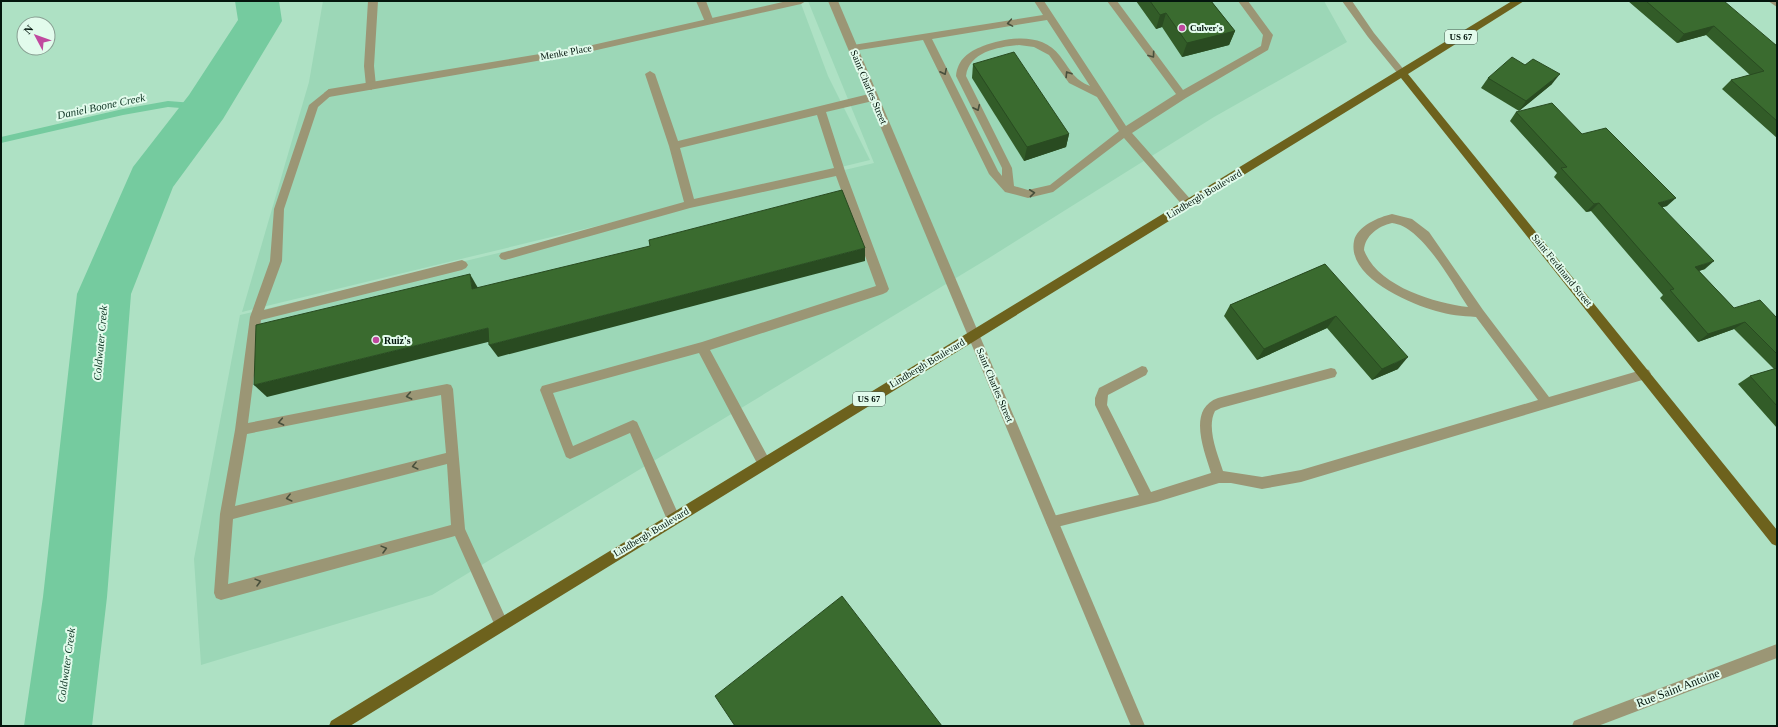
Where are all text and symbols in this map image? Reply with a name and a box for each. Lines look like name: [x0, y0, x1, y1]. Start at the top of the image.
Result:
north arrow: [16, 16, 56, 56]
one-way arrow: [1007, 18, 1014, 27]
text: N: [21, 22, 36, 36]
marker: Culver's: [1177, 23, 1187, 33]
place label: Culver's: [1190, 23, 1223, 33]
road number: US 67: [1445, 30, 1477, 44]
street label: Menke Place: [539, 42, 593, 62]
street label: Saint Charles Street: [848, 48, 890, 126]
one-way arrow: [1147, 51, 1155, 58]
one-way arrow: [939, 68, 947, 76]
one-way arrow: [1065, 71, 1073, 78]
water label: Daniel Boone Creek: [55, 91, 147, 121]
one-way arrow: [972, 103, 980, 111]
street label: Lindbergh Boulevard: [1164, 167, 1244, 221]
one-way arrow: [1028, 188, 1035, 197]
street label: Saint Ferdinand Street: [1530, 232, 1595, 308]
water label: Coldwater Creek: [91, 304, 109, 381]
marker: Ruiz's: [371, 335, 381, 345]
place label: Ruiz's: [384, 335, 411, 346]
street label: Lindbergh Boulevard: [887, 336, 967, 390]
street label: Saint Charles Street: [974, 346, 1016, 424]
one-way arrow: [406, 392, 412, 400]
road number: US 67: [853, 392, 885, 406]
one-way arrow: [278, 417, 284, 425]
one-way arrow: [411, 461, 418, 470]
one-way arrow: [285, 493, 292, 502]
street label: Lindbergh Boulevard: [611, 505, 691, 559]
one-way arrow: [381, 545, 387, 553]
one-way arrow: [255, 579, 261, 587]
water label: Coldwater Creek: [55, 626, 77, 703]
street label: Rue Saint Antoine: [1634, 666, 1722, 710]

